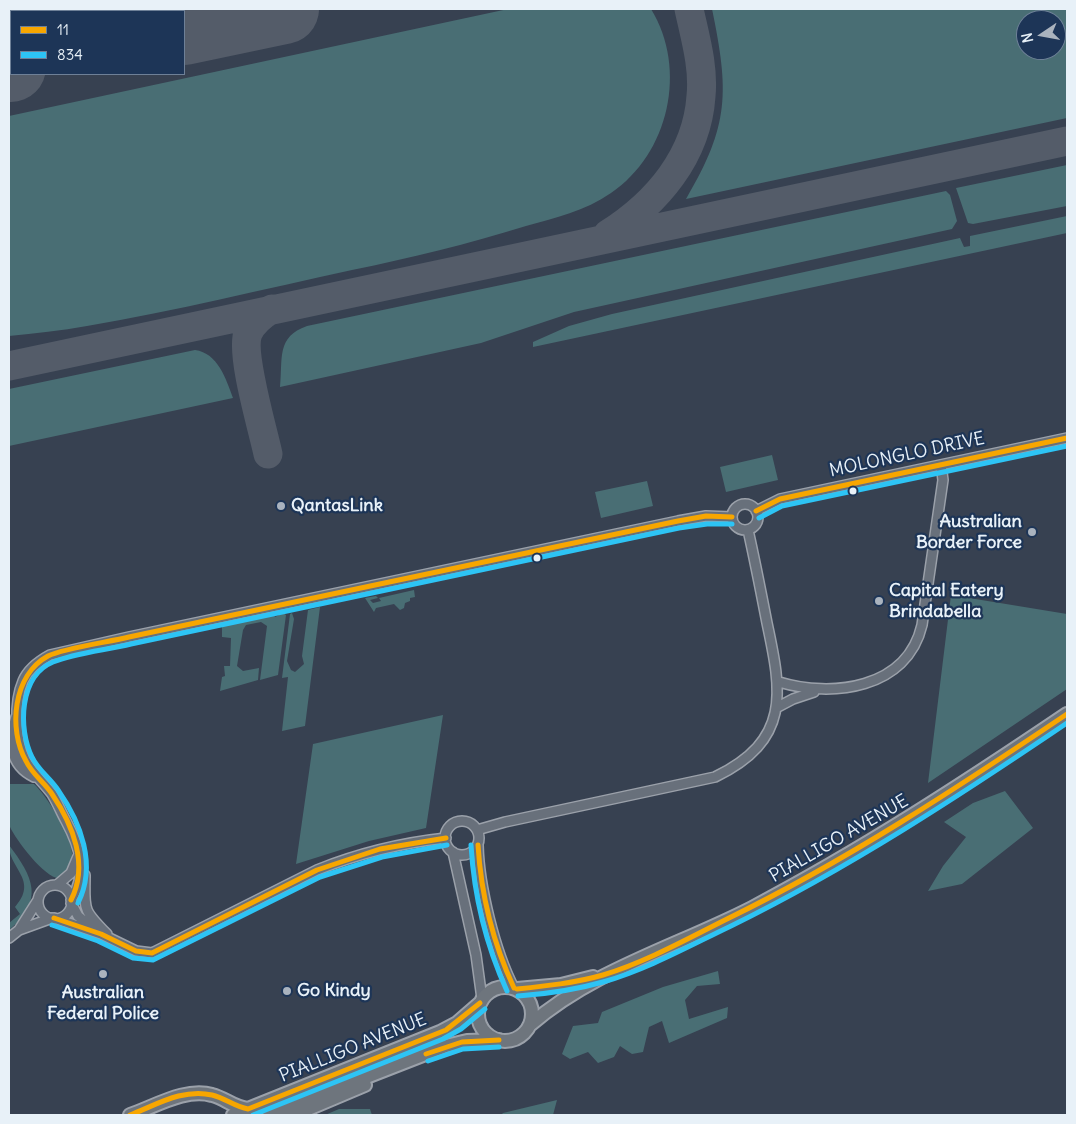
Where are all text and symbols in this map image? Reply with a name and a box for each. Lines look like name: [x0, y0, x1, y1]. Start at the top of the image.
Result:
legend: [10, 10, 185, 75]
north arrow: [1016, 10, 1066, 60]
text: 11: [57, 20, 69, 39]
text: N: [1017, 31, 1037, 45]
text: 834: [57, 45, 83, 64]
street label: MOLONGLO DRIVE: [827, 428, 987, 482]
unlabelled marker: [848, 486, 858, 496]
place label: QantasLink: [291, 495, 383, 517]
marker: QantasLink: [275, 500, 287, 512]
place label: Australian Border Force: [916, 511, 1022, 554]
marker: Australian Border Force: [1026, 526, 1038, 538]
unlabelled marker: [532, 553, 542, 563]
place label: Capital Eatery Brindabella: [889, 580, 1004, 622]
marker: Capital Eatery Brindabella: [873, 595, 885, 607]
street label: PIALLIGO AVENUE: [766, 790, 912, 888]
marker: Australian Federal Police: [97, 968, 109, 980]
place label: Go Kindy: [297, 980, 371, 1002]
place label: Australian Federal Police: [47, 982, 159, 1024]
marker: Go Kindy: [281, 985, 293, 997]
street label: PIALLIGO AVENUE: [276, 1009, 430, 1087]

